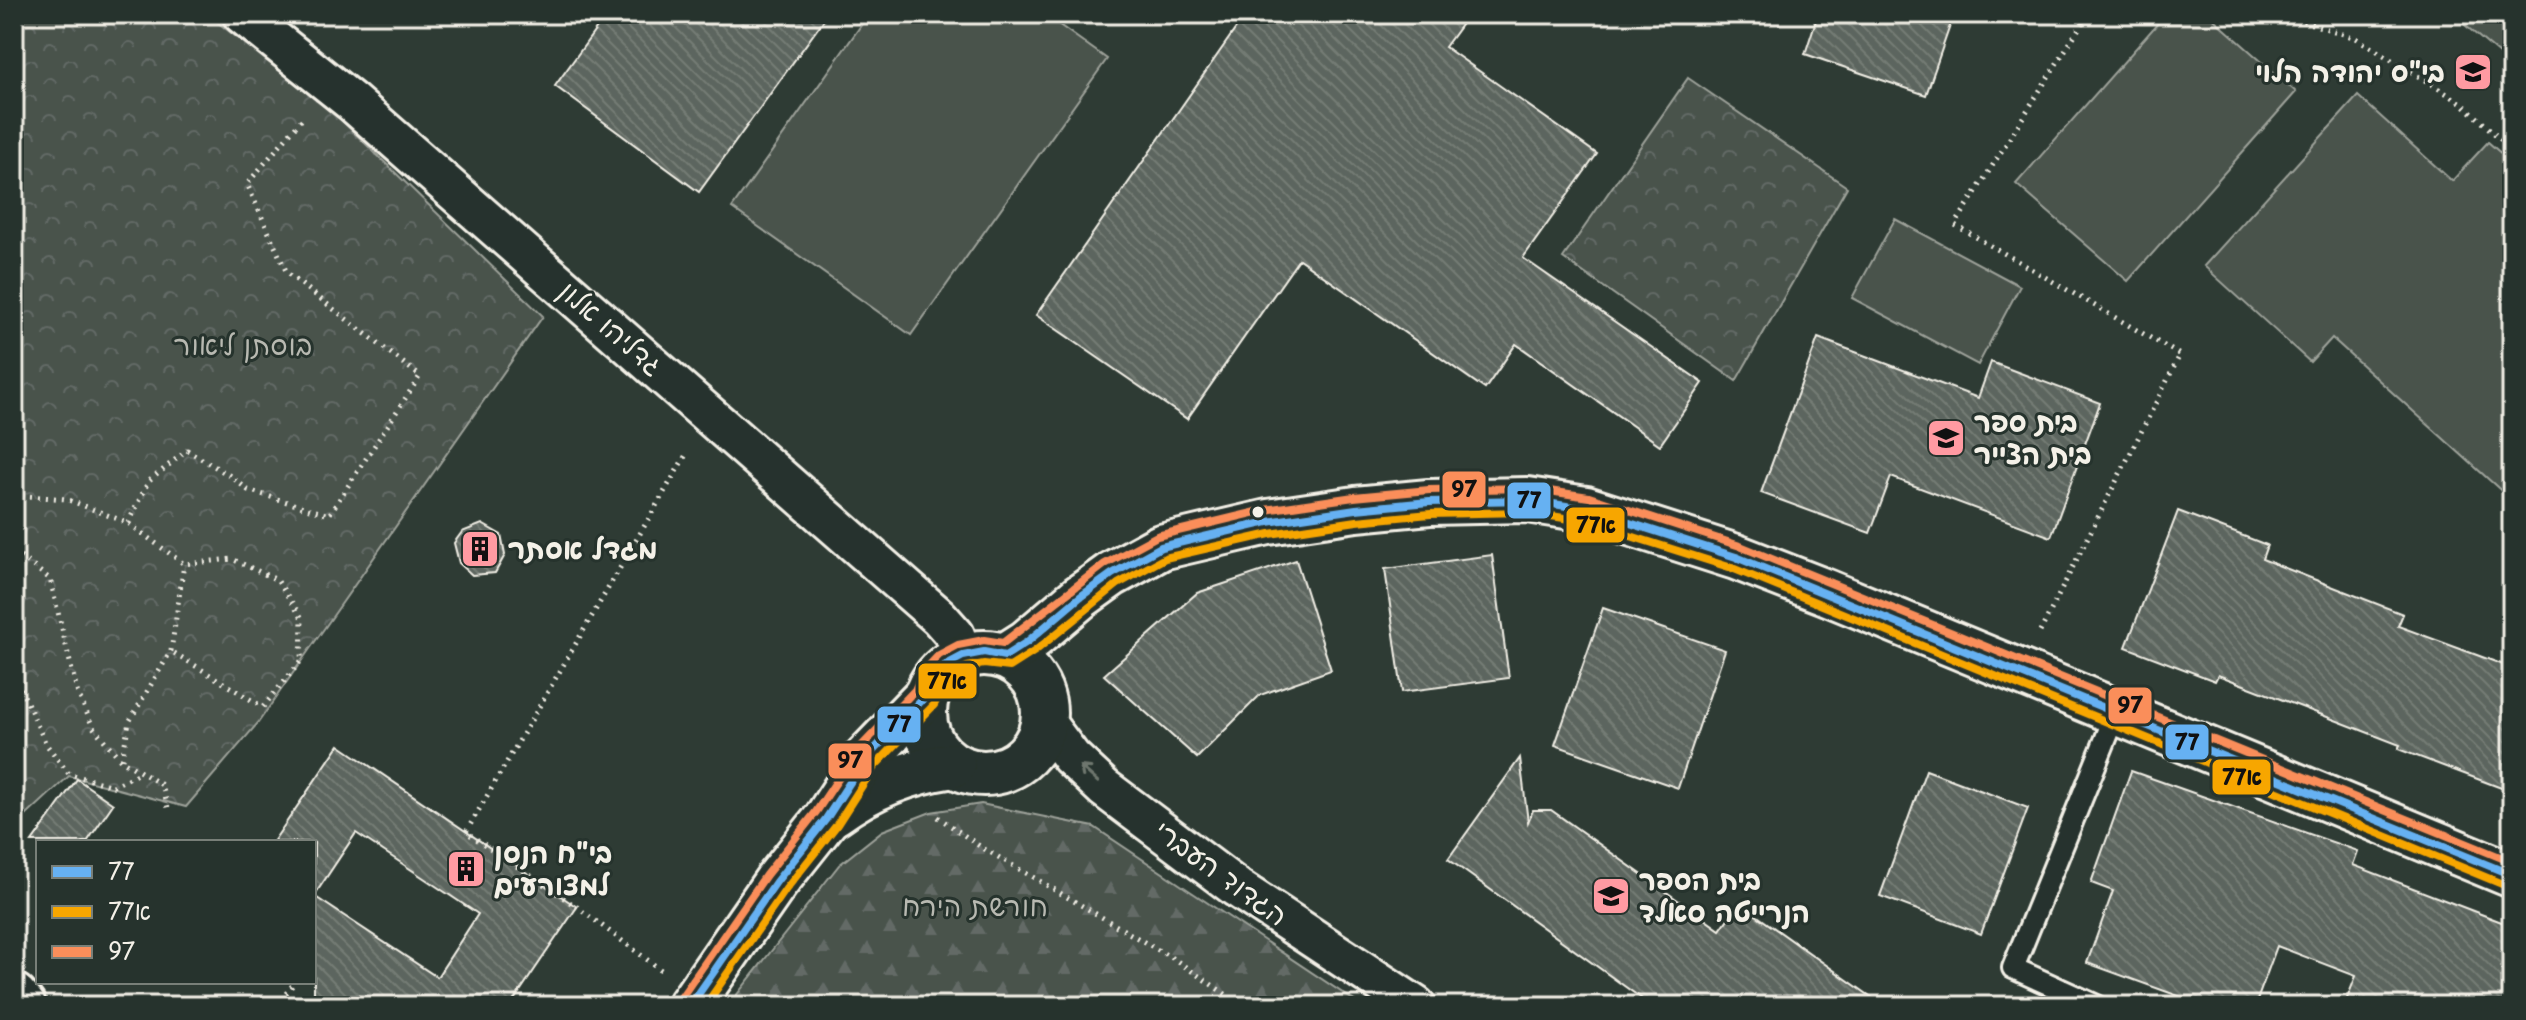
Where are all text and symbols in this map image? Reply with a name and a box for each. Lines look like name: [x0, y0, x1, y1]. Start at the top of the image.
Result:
place label: בי"ס יהודה הלוי: [2255, 49, 2445, 92]
school or university icon: בי"ס יהודה הלוי: [2452, 51, 2494, 93]
street label: גדליהו אלון: [550, 269, 674, 385]
park label: בוסתן ליאור: [173, 322, 313, 365]
place label: בית ספר בית הצייר: [1974, 399, 2092, 474]
school or university icon: בית ספר בית הצייר: [1925, 417, 1967, 459]
line badge: 97: [1441, 470, 1487, 509]
text: 97: [1451, 471, 1477, 504]
line badge: 77: [1506, 481, 1552, 520]
text: 77: [1517, 482, 1542, 515]
unlabelled marker: [1250, 504, 1266, 520]
line badge: 77א: [1565, 506, 1626, 544]
text: 77א: [1576, 507, 1616, 540]
place label: מגדל אסתר: [508, 526, 658, 569]
building icon: מגדל אסתר: [459, 528, 501, 570]
line badge: 77א: [917, 662, 978, 700]
text: 77א: [927, 663, 967, 696]
line badge: 97: [2107, 686, 2153, 725]
text: 97: [2117, 687, 2143, 720]
line badge: 77: [876, 705, 922, 744]
text: 77: [887, 706, 912, 739]
line badge: 77: [2164, 723, 2210, 761]
text: 77: [2175, 724, 2200, 757]
line badge: 97: [827, 742, 873, 780]
text: 97: [837, 742, 863, 775]
line badge: 77א: [2211, 758, 2272, 796]
text: 77א: [2222, 759, 2262, 792]
one-way arrow: [1079, 765, 1099, 783]
street label: הגדוד העברי: [1146, 808, 1298, 935]
place label: בי"ח הנסן למצורעים: [494, 830, 612, 905]
legend: [36, 840, 316, 984]
building icon: בי"ח הנסן למצורעים: [445, 848, 487, 890]
text: 77: [108, 852, 135, 888]
place label: בית הספר הנרייטה סאלד: [1639, 857, 1810, 932]
school or university icon: בית הספר הנרייטה סאלד: [1590, 875, 1632, 917]
park label: חורשת הירח: [902, 883, 1048, 926]
text: 77א: [108, 892, 151, 928]
text: 97: [108, 932, 136, 968]

